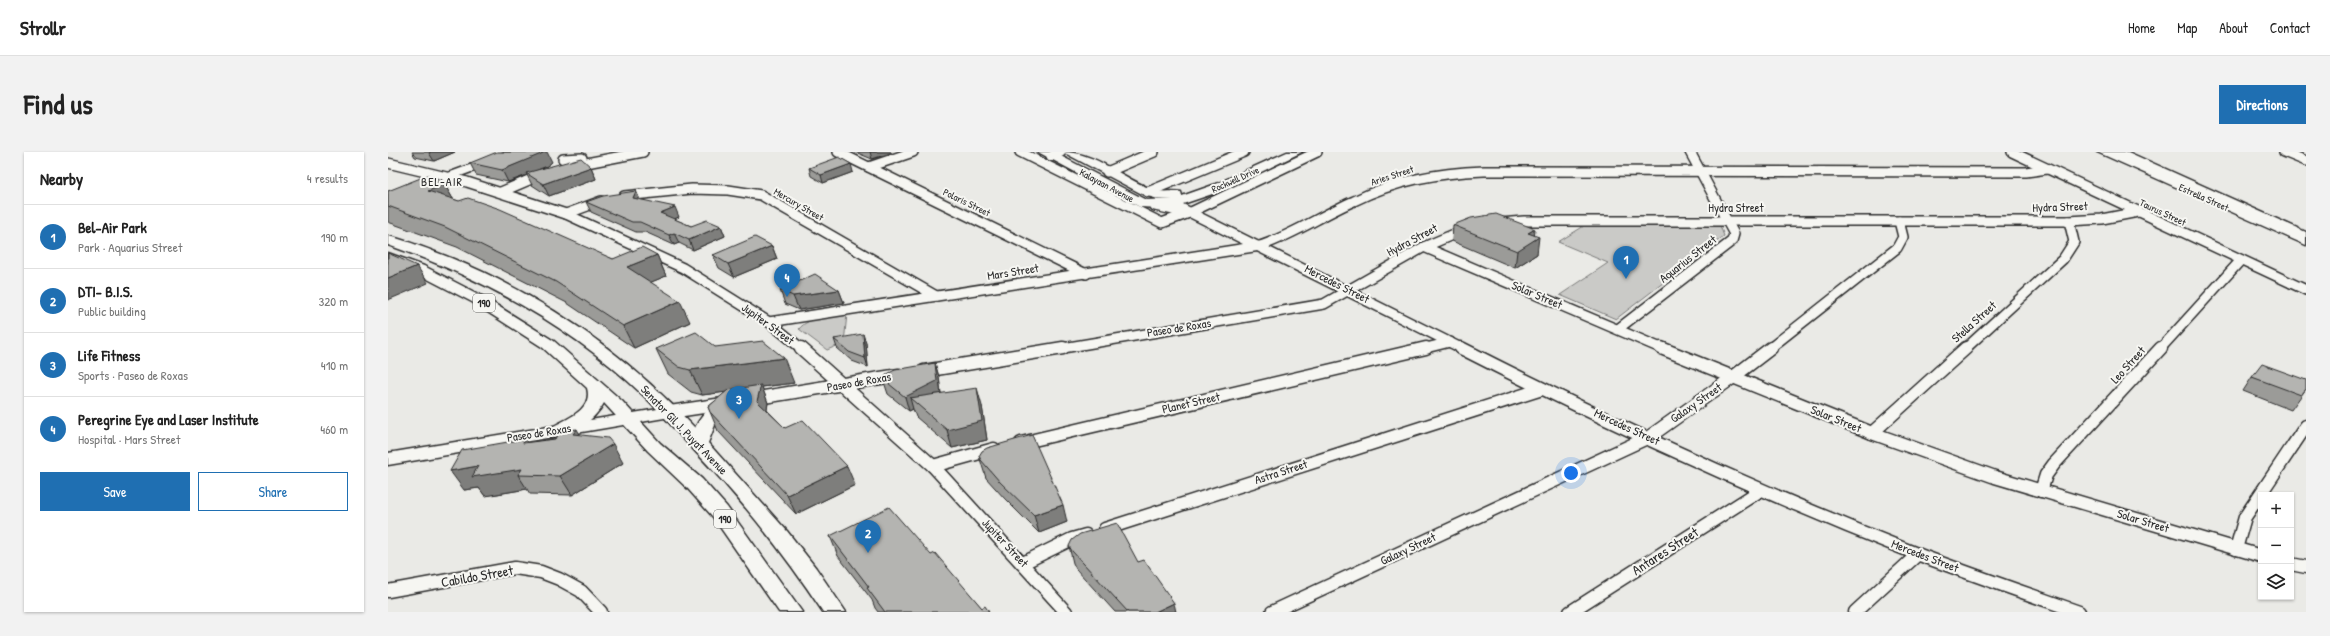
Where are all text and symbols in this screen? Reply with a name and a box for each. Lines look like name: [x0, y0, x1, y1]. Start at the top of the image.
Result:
text: Strollr: [20, 15, 66, 41]
text: Home: [2128, 18, 2155, 37]
text: Map: [2177, 18, 2197, 37]
text: About: [2219, 18, 2248, 37]
text: Contact: [2270, 18, 2310, 37]
text: Find us: [24, 85, 93, 123]
button: Directions: [2219, 85, 2306, 124]
street label: Aries Street: [1369, 162, 1416, 189]
street label: Rockwell Drive: [1209, 163, 1261, 196]
street label: Kalayaan Avenue: [1077, 166, 1136, 205]
text: Nearby: [40, 167, 83, 190]
text: 4 results: [307, 169, 348, 187]
district label: BEL-AIR: [421, 173, 463, 190]
street label: Estrella Street: [2177, 181, 2231, 214]
street label: Mercury Street: [772, 185, 826, 224]
street label: Polaris Street: [941, 185, 993, 220]
street label: Taurus Street: [2137, 196, 2189, 229]
street label: Hydra Street: [2032, 197, 2089, 216]
street label: Hydra Street: [1708, 199, 1765, 216]
text: Bel-Air Park: [78, 217, 147, 238]
street label: Hydra Street: [1383, 219, 1441, 260]
text: 1: [51, 228, 55, 246]
text: 190 m: [321, 228, 348, 246]
street label: Aquarius Street: [1656, 230, 1721, 286]
text: Park · Aquarius Street: [78, 238, 182, 256]
pin: 1: [1613, 246, 1639, 279]
street label: Mars Street: [986, 259, 1041, 284]
street label: Mercedes Street: [1302, 260, 1373, 308]
pin: 4: [774, 264, 800, 297]
street label: Solar Street: [1509, 276, 1566, 313]
text: DTI- B.I.S.: [78, 281, 133, 302]
text: 2: [50, 292, 56, 310]
text: 320 m: [318, 292, 348, 310]
road number: 190: [473, 294, 495, 312]
street label: Stella Street: [1948, 296, 2000, 346]
street label: Jupiter Street: [739, 299, 799, 349]
text: Public building: [78, 302, 146, 320]
street label: Paseo de Roxas: [1146, 314, 1213, 341]
street label: Leo Street: [2106, 342, 2150, 387]
text: Life Fitness: [78, 345, 140, 366]
text: 3: [50, 356, 56, 374]
text: 410 m: [321, 356, 348, 374]
text: Sports · Paseo de Roxas: [78, 366, 188, 384]
street label: Paseo de Roxas: [826, 367, 893, 395]
street label: Galaxy Street: [1666, 378, 1726, 427]
street label: Senator Gil J. Puyat Avenue: [637, 381, 732, 478]
pin: 3: [726, 386, 752, 419]
street label: Planet Street: [1160, 387, 1222, 417]
street label: Solar Street: [1808, 401, 1865, 437]
street label: Mercedes Street: [1592, 404, 1664, 450]
text: Peregrine Eye and Laser Institute: [78, 409, 259, 430]
street label: Paseo de Roxas: [506, 419, 573, 446]
text: 4: [51, 420, 55, 438]
text: 460 m: [320, 420, 348, 438]
text: Hospital · Mars Street: [78, 430, 181, 448]
street label: Astra Street: [1252, 455, 1310, 488]
your location: [1561, 463, 1581, 483]
button: Save: [40, 472, 190, 511]
button: Share: [198, 472, 348, 511]
map controls: [2258, 492, 2294, 600]
button: +: [2258, 492, 2294, 528]
street label: Solar Street: [2115, 505, 2172, 537]
road number: 190: [714, 510, 736, 528]
street label: Jupiter Street: [978, 514, 1033, 571]
pin: 2: [855, 520, 881, 553]
street label: Antares Street: [1628, 522, 1702, 579]
street label: Galaxy Street: [1377, 528, 1439, 569]
button: −: [2258, 528, 2294, 564]
street label: Mercedes Street: [1889, 535, 1962, 576]
street label: Cabildo Street: [439, 560, 515, 591]
button: layers: [2258, 564, 2294, 600]

